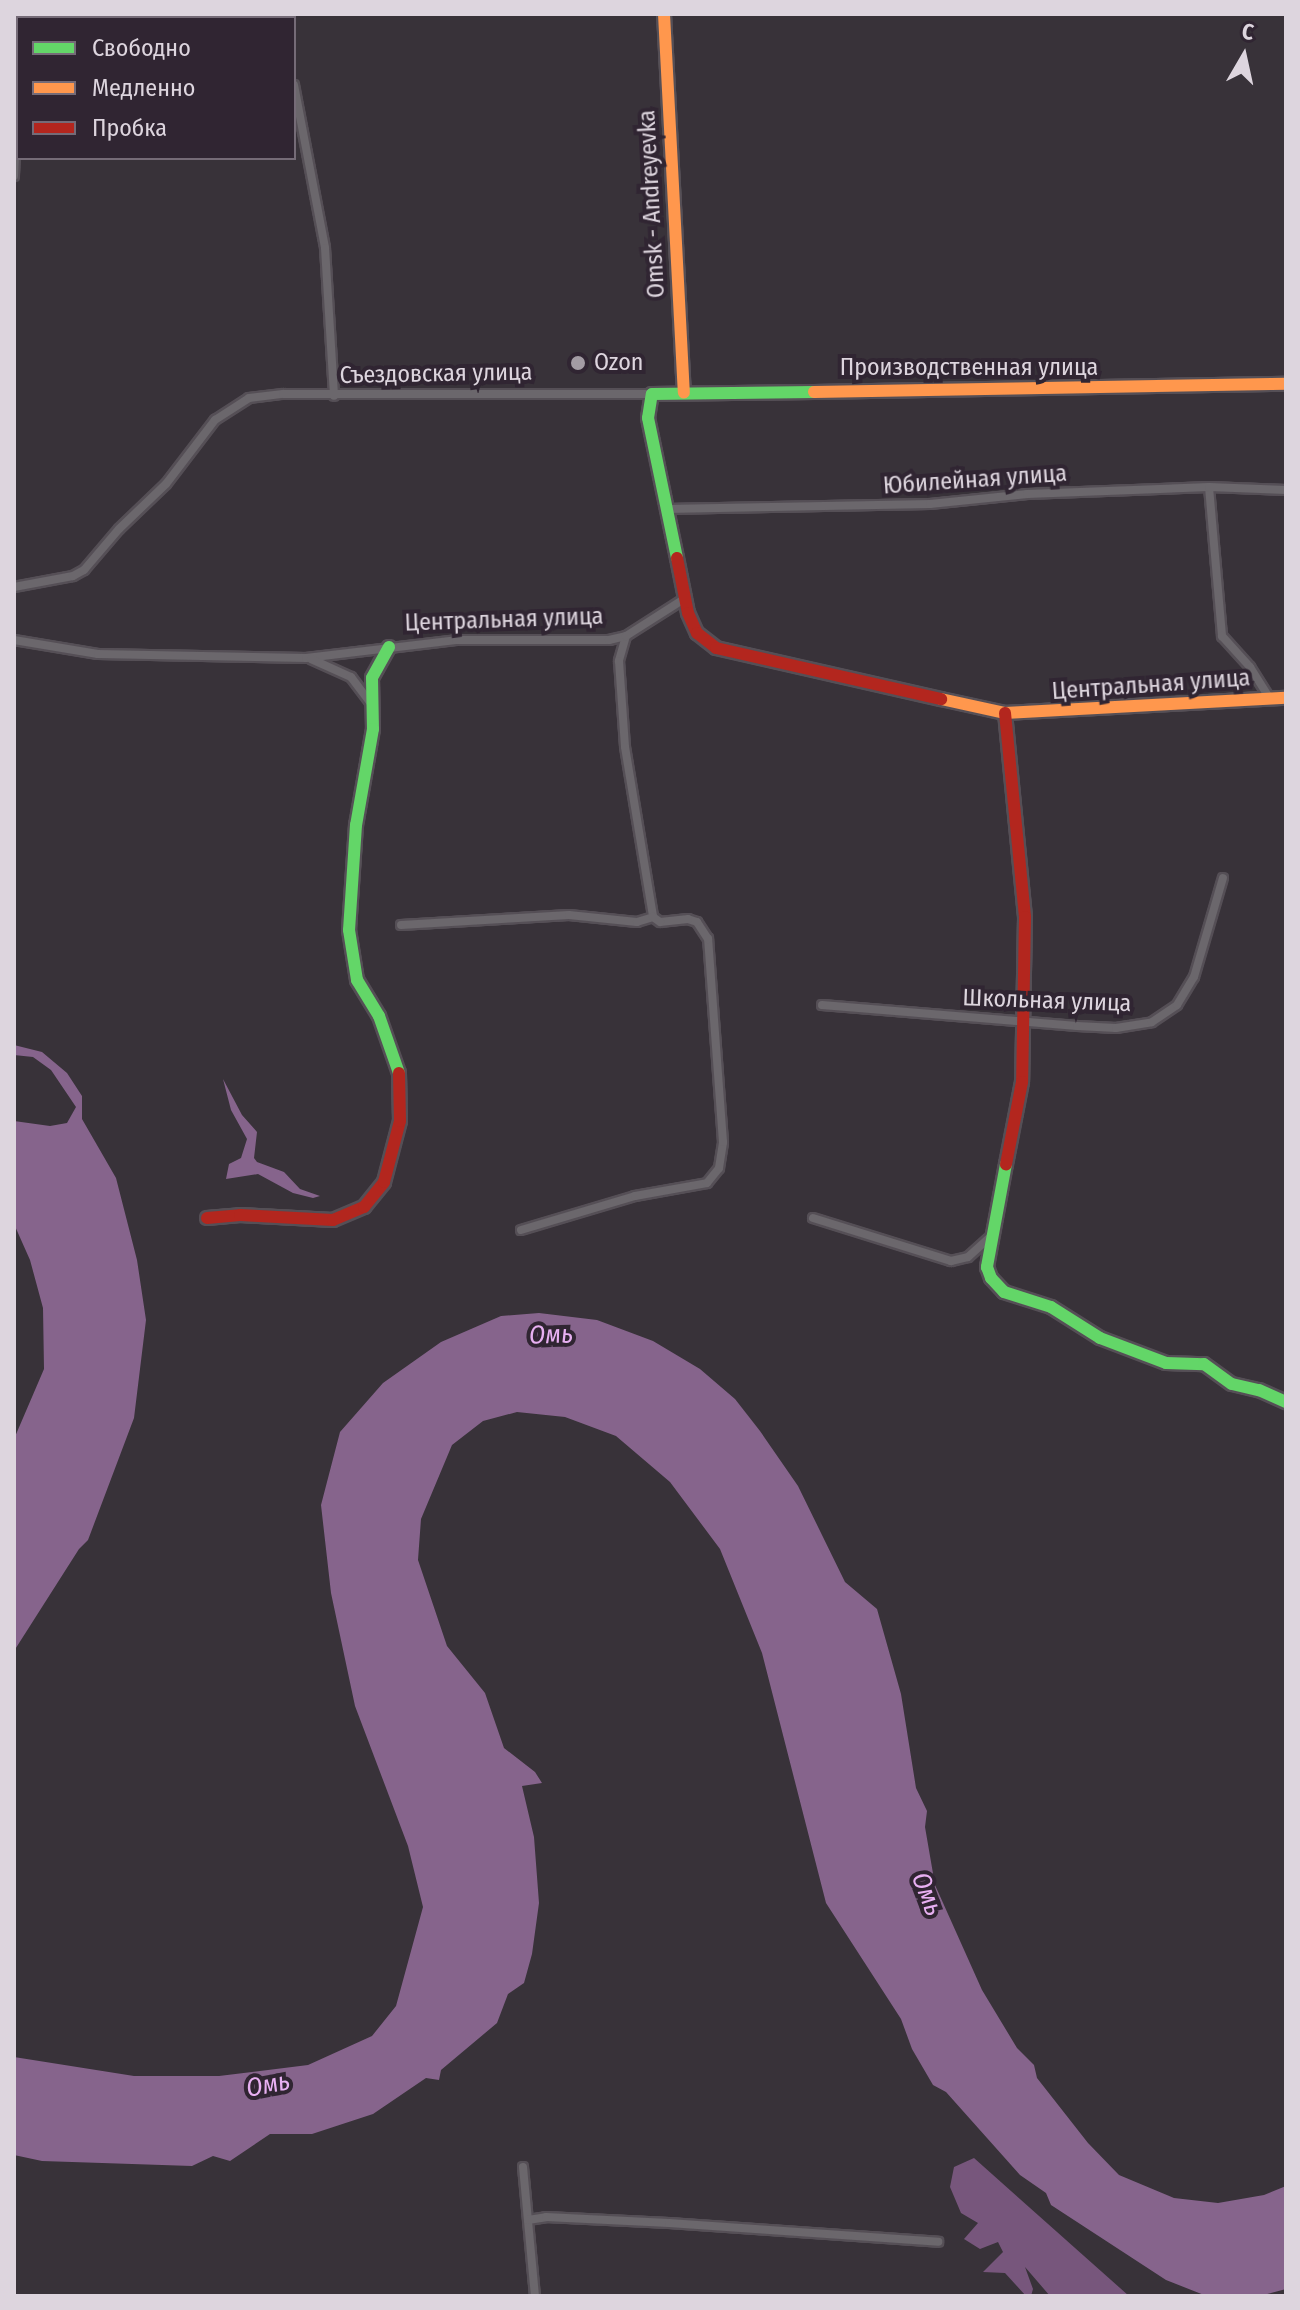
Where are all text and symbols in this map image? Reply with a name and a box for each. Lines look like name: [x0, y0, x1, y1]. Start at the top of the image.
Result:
legend: [16, 16, 296, 160]
north arrow: [1204, 16, 1284, 96]
text: С: [1240, 18, 1256, 46]
text: Свободно: [92, 34, 191, 62]
text: Медленно: [92, 74, 195, 102]
street label: Omsk - Andreyevka: [633, 109, 671, 299]
text: Пробка: [92, 114, 167, 142]
place label: Ozon: [594, 349, 643, 377]
marker: Ozon: [569, 354, 587, 372]
street label: Производственная улица: [840, 354, 1098, 382]
street label: Съездовская улица: [339, 358, 533, 390]
street label: Юбилейная улица: [882, 459, 1068, 501]
street label: Центральная улица: [404, 602, 604, 638]
street label: Центральная улица: [1051, 664, 1251, 706]
street label: Школьная улица: [962, 984, 1132, 1018]
water label: Омь: [529, 1319, 573, 1351]
water label: Омь: [905, 1868, 949, 1920]
water label: Омь: [243, 2065, 293, 2105]

